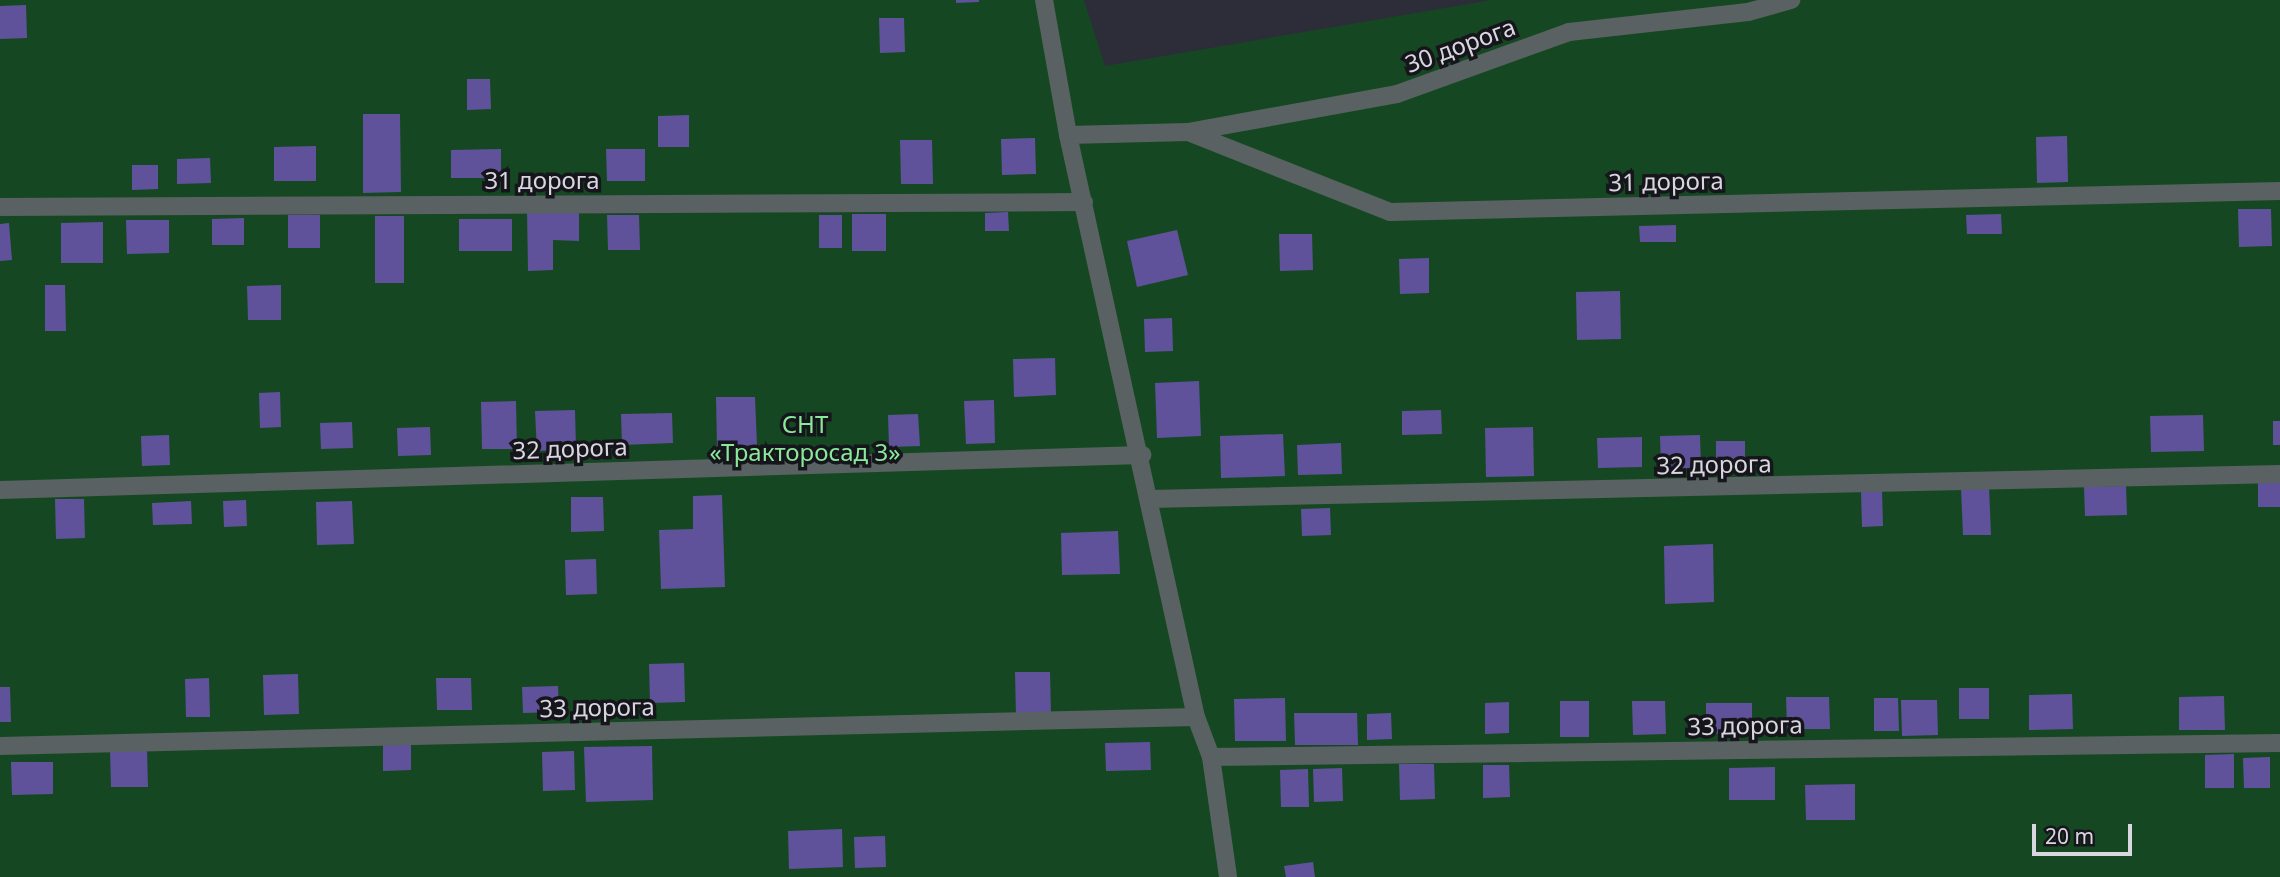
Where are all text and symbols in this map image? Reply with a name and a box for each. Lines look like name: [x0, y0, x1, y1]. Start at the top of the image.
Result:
street label: 30 дорога: [1401, 12, 1519, 78]
street label: 31 дорога: [484, 166, 600, 194]
street label: 31 дорога: [1608, 166, 1724, 196]
park label: СНТ «Тракторосад 3»: [710, 410, 900, 466]
street label: 32 дорога: [512, 432, 628, 464]
street label: 32 дорога: [1656, 449, 1772, 479]
street label: 33 дорога: [539, 692, 655, 722]
street label: 33 дорога: [1687, 710, 1803, 740]
scale bar: [2035, 810, 2135, 854]
text: 20 m: [2045, 822, 2094, 850]

